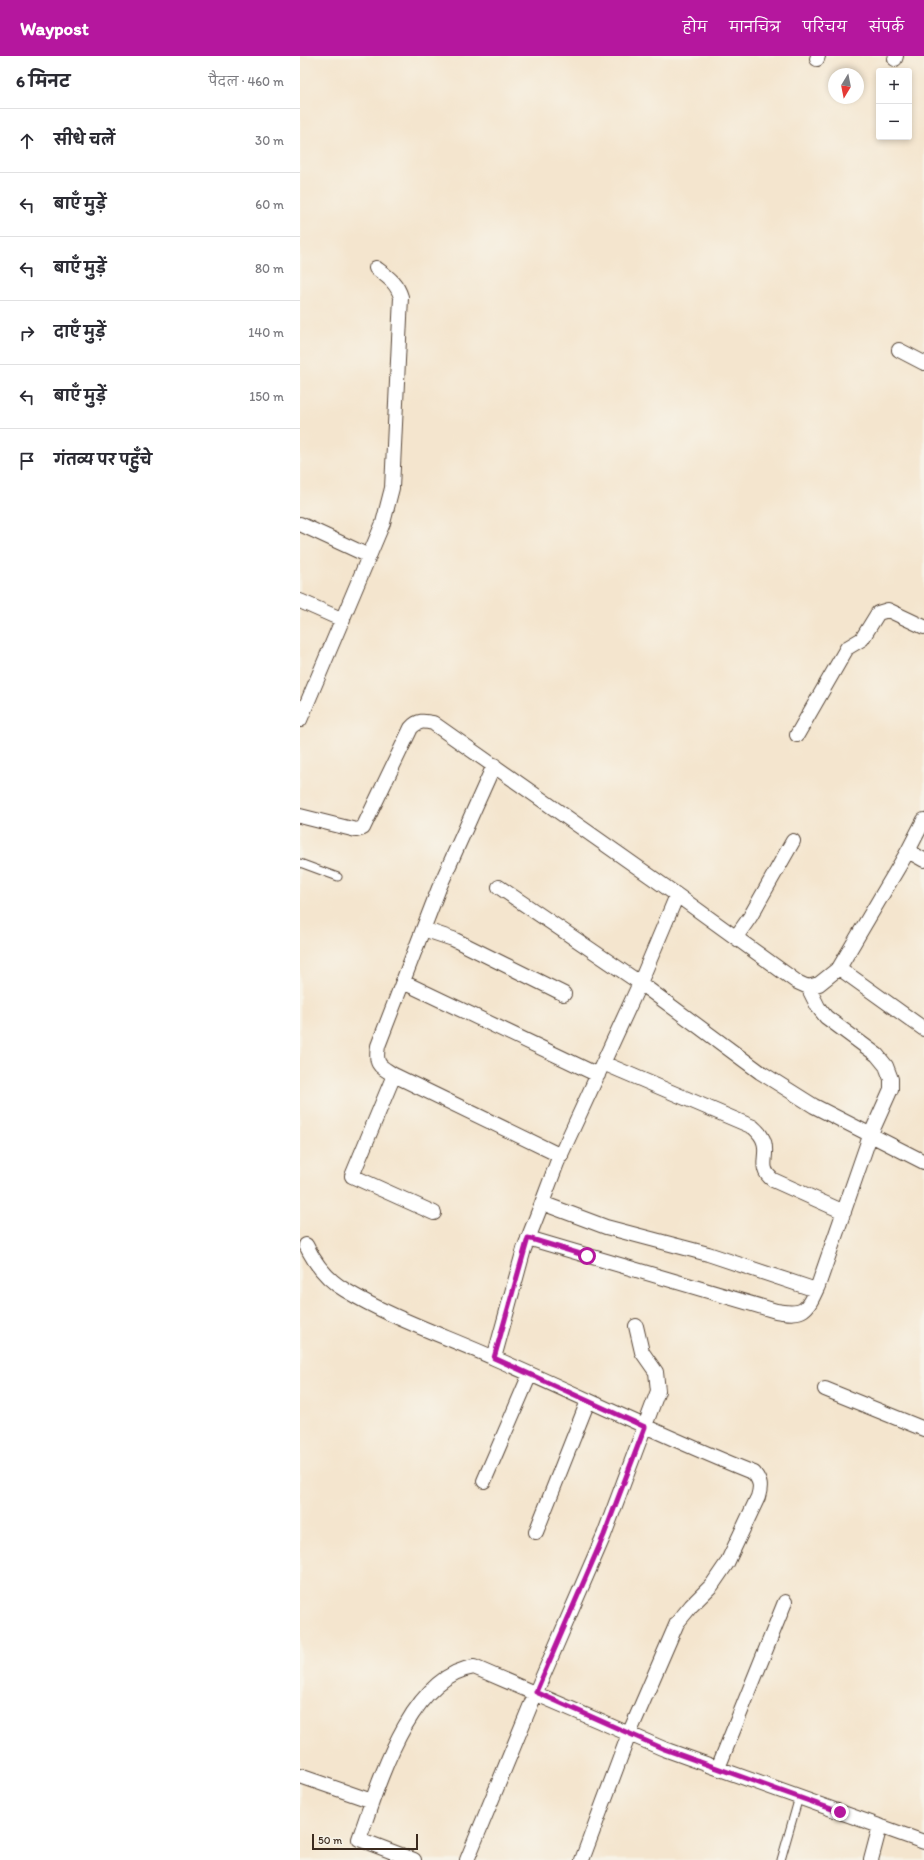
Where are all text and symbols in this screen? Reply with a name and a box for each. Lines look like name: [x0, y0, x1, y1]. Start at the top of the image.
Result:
text: Waypost: [20, 17, 89, 40]
text: होम: [683, 19, 707, 36]
text: मानचित्र: [729, 19, 781, 36]
text: परिचय: [803, 19, 847, 36]
text: संपर्क: [869, 19, 904, 36]
north arrow: [828, 68, 864, 104]
map controls: [876, 68, 912, 140]
button: +: [876, 68, 912, 104]
text: 6 मिनट: [16, 71, 70, 91]
text: पैदल · 460 m: [208, 74, 284, 89]
button: −: [876, 104, 912, 140]
icon: ahead: [16, 130, 38, 152]
text: सीधे चलें: [54, 131, 115, 149]
text: 30 m: [255, 133, 284, 148]
icon: left: [16, 194, 38, 216]
text: बाएँ मुड़ें: [54, 195, 106, 213]
text: 60 m: [255, 197, 284, 212]
icon: left: [16, 258, 38, 280]
text: बाएँ मुड़ें: [54, 259, 106, 277]
text: 80 m: [255, 261, 284, 276]
icon: right: [16, 322, 38, 344]
text: दाएँ मुड़ें: [54, 323, 106, 341]
text: 140 m: [248, 325, 284, 340]
icon: left: [16, 386, 38, 408]
text: बाएँ मुड़ें: [54, 387, 106, 405]
text: 150 m: [249, 389, 284, 404]
icon: arrive: [16, 450, 38, 472]
text: गंतव्य पर पहुँचे: [54, 451, 152, 469]
route start: [578, 1247, 596, 1265]
route end: [831, 1803, 849, 1821]
scale bar: [312, 1832, 418, 1851]
text: 50 m: [318, 1834, 342, 1847]

